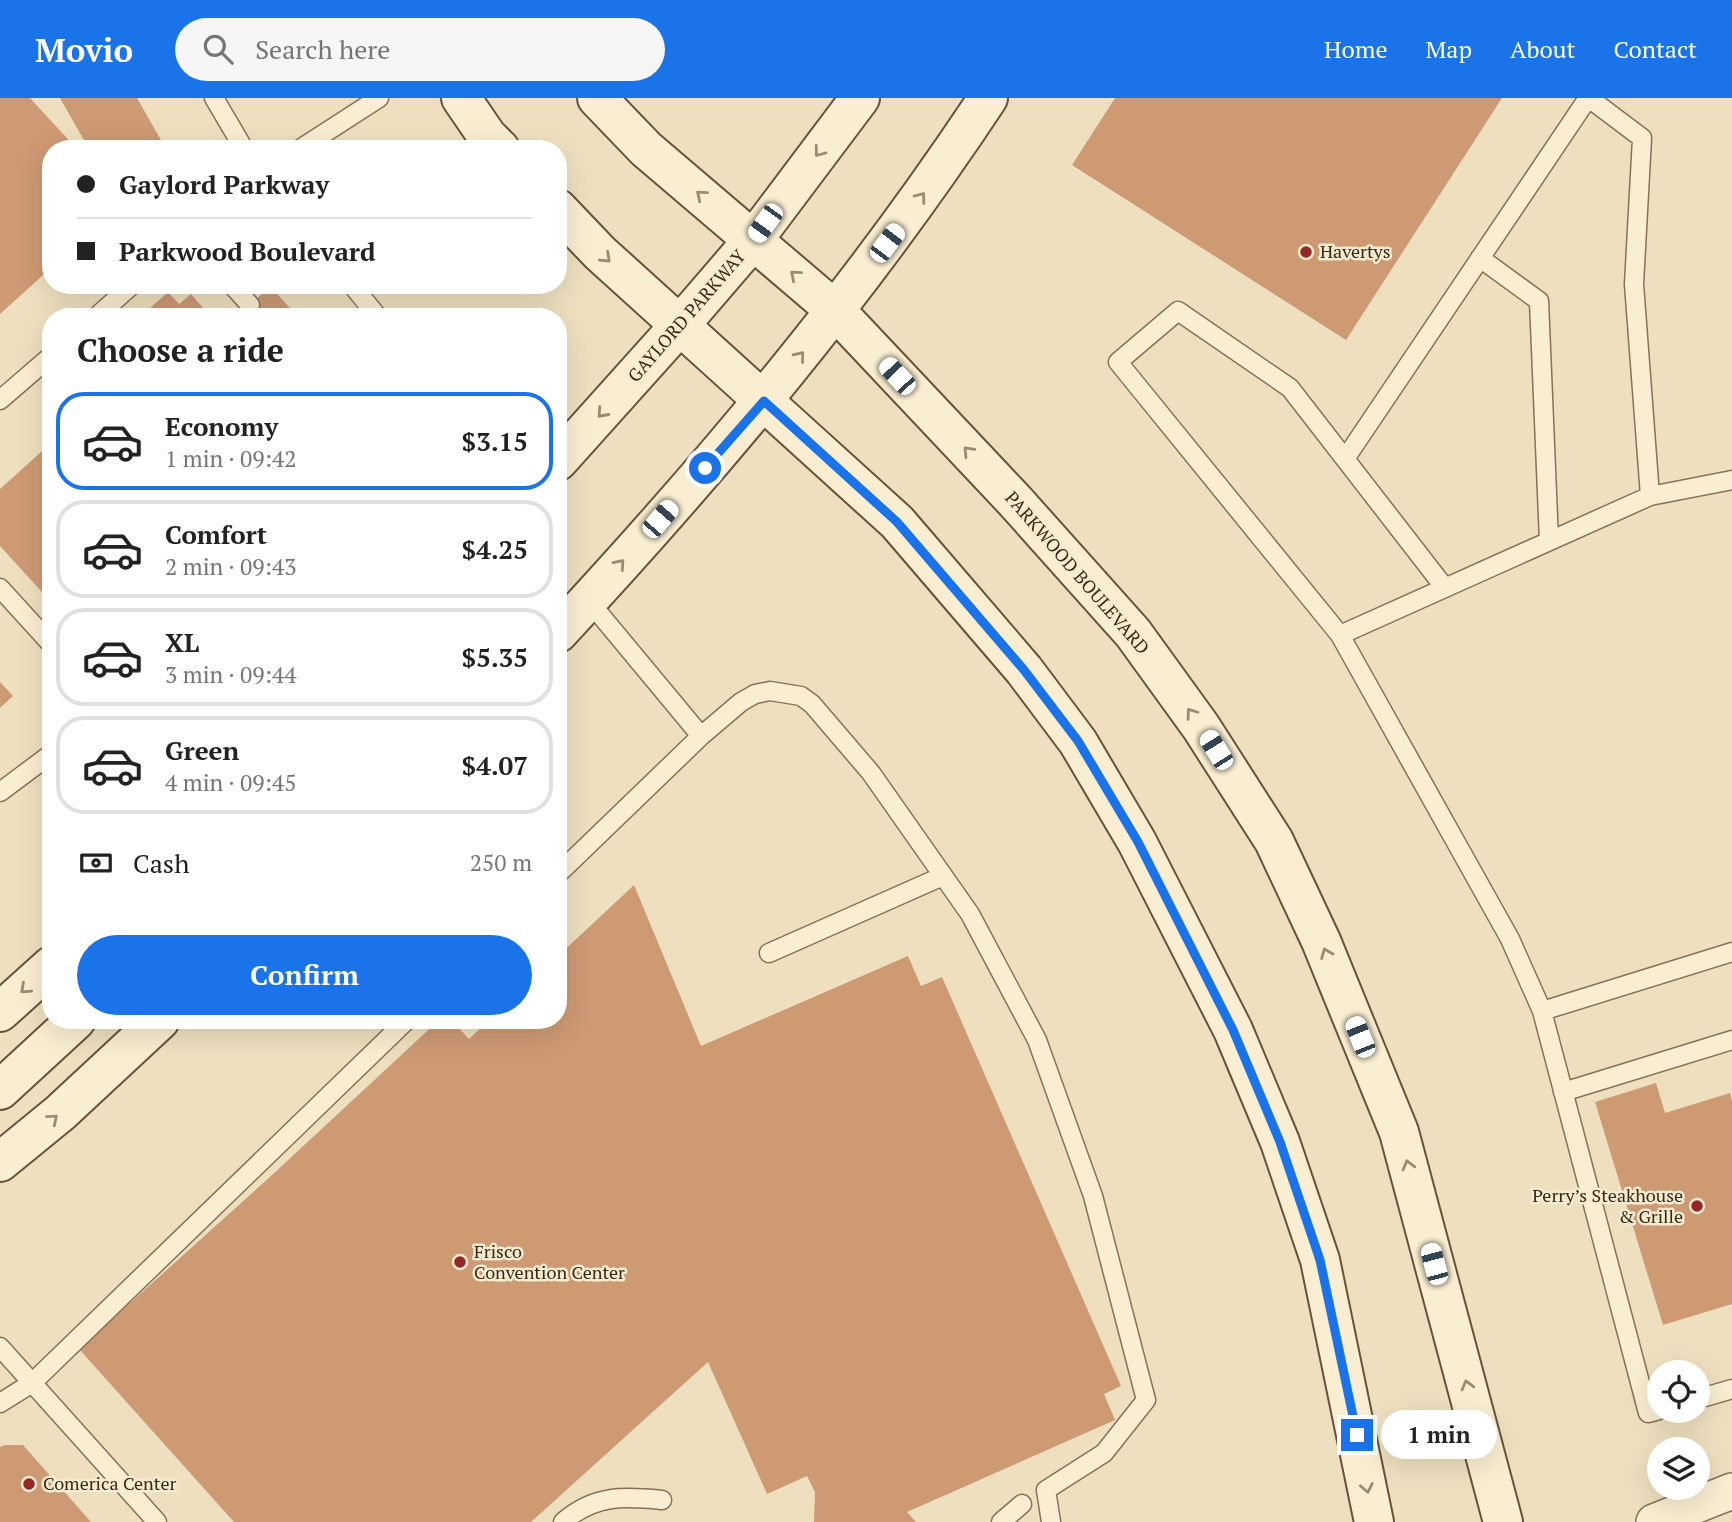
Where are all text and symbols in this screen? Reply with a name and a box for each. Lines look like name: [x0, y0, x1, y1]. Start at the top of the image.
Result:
search box: [175, 18, 665, 81]
text: Movio: [35, 28, 133, 71]
icon: search: [199, 30, 237, 68]
text: Search here: [255, 32, 390, 66]
text: Home: [1324, 33, 1388, 65]
text: Map: [1426, 33, 1472, 65]
text: About: [1510, 33, 1576, 65]
text: Contact: [1614, 33, 1697, 65]
one-way arrow: [814, 144, 827, 157]
text: Gaylord Parkway: [119, 167, 329, 201]
one-way arrow: [697, 191, 710, 203]
one-way arrow: [912, 193, 925, 205]
car: [745, 200, 786, 246]
car: [866, 220, 909, 266]
text: Parkwood Boulevard: [119, 234, 376, 268]
place label: Havertys: [1320, 239, 1391, 263]
street label: GAYLORD PARKWAY: [622, 244, 751, 387]
marker: Havertys: [1298, 244, 1314, 260]
one-way arrow: [598, 250, 611, 262]
one-way arrow: [790, 271, 803, 283]
text: Choose a ride: [77, 329, 284, 371]
one-way arrow: [792, 351, 805, 364]
car: [875, 353, 920, 399]
one-way arrow: [598, 404, 610, 417]
text: Economy: [165, 409, 278, 443]
icon: car: [81, 410, 144, 473]
text: $3.15: [462, 424, 528, 458]
text: 1 min · 09:42: [165, 443, 297, 474]
one-way arrow: [963, 446, 976, 459]
route start: [689, 452, 721, 484]
street label: PARKWOOD BOULEVARD: [1000, 486, 1155, 659]
car: [639, 496, 682, 542]
text: Comfort: [165, 517, 267, 551]
icon: car: [81, 518, 144, 581]
text: $4.25: [462, 532, 528, 566]
text: 2 min · 09:43: [165, 551, 297, 582]
one-way arrow: [612, 559, 624, 572]
text: XL: [165, 625, 199, 659]
icon: car: [81, 626, 144, 689]
text: $5.35: [462, 640, 528, 674]
text: 3 min · 09:44: [165, 659, 297, 690]
one-way arrow: [1187, 708, 1199, 720]
car: [1196, 727, 1237, 773]
text: Green: [165, 733, 239, 767]
icon: car: [81, 734, 144, 797]
text: $4.07: [462, 748, 528, 782]
text: 4 min · 09:45: [165, 767, 297, 798]
icon: cash: [77, 844, 115, 882]
text: Cash: [133, 846, 189, 880]
text: 250 m: [470, 847, 532, 878]
button: Confirm: [77, 935, 532, 1015]
one-way arrow: [1321, 948, 1335, 960]
one-way arrow: [20, 981, 33, 994]
car: [1343, 1014, 1378, 1060]
one-way arrow: [44, 1115, 57, 1127]
one-way arrow: [1401, 1159, 1416, 1171]
place label: Perry’s Steakhouse & Grille: [1532, 1183, 1683, 1228]
marker: Perry’s Steakhouse & Grille: [1689, 1198, 1705, 1214]
place label: Frisco Convention Center: [474, 1239, 625, 1284]
car: [1419, 1241, 1450, 1287]
marker: Frisco Convention Center: [452, 1254, 468, 1270]
map controls: [1647, 1360, 1710, 1500]
button: locate: [1647, 1360, 1710, 1423]
one-way arrow: [1461, 1379, 1475, 1391]
callout: 1 min: [1382, 1410, 1497, 1460]
route end: [1341, 1419, 1373, 1451]
text: 1 min: [1408, 1419, 1470, 1450]
button: layers: [1647, 1437, 1710, 1500]
place label: Comerica Center: [43, 1471, 177, 1495]
marker: Comerica Center: [21, 1476, 37, 1492]
one-way arrow: [1359, 1482, 1374, 1494]

